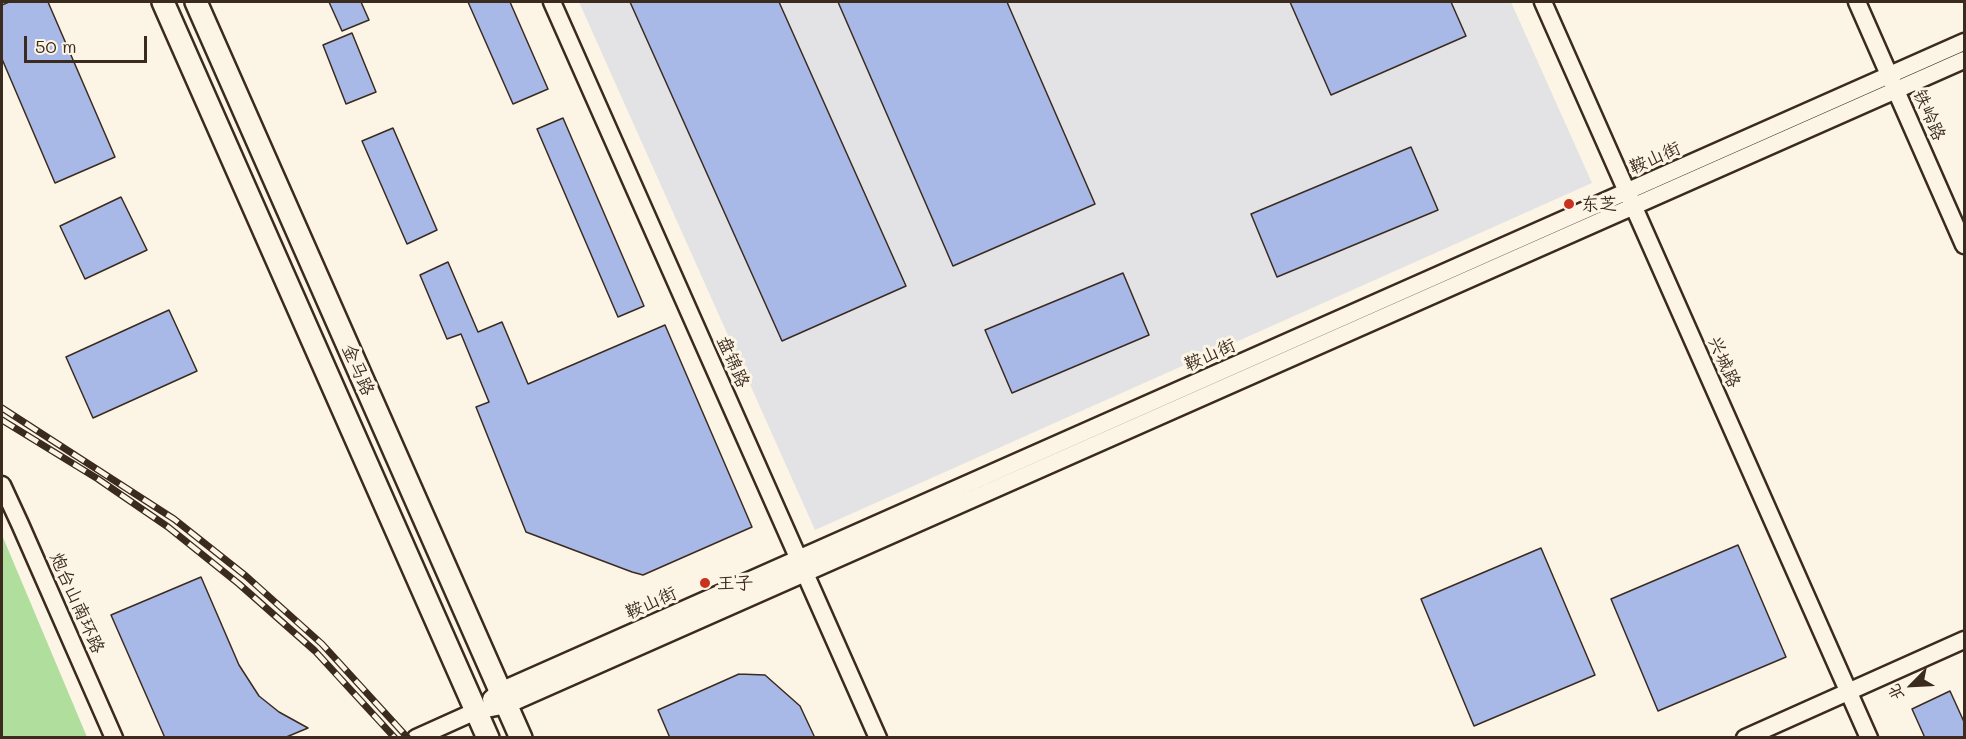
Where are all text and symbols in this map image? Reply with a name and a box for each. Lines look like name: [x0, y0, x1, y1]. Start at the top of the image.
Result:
scale bar: [27, 24, 150, 62]
text: 50 m: [35, 34, 77, 58]
street label: 铁岭路: [1908, 86, 1950, 144]
street label: 鞍山街: [1626, 137, 1684, 179]
place label: 东芝: [1581, 193, 1617, 215]
marker: 东芝: [1562, 197, 1576, 211]
street label: 盘锦路: [712, 333, 754, 391]
street label: 兴城路: [1703, 333, 1745, 391]
street label: 鞍山街: [1181, 334, 1239, 376]
street label: 金马路: [337, 341, 379, 399]
street label: 炮台山南环路: [45, 549, 109, 657]
place label: 王子: [717, 572, 753, 594]
marker: 王子: [698, 576, 712, 590]
street label: 鞍山街: [622, 582, 680, 624]
north arrow: [1882, 655, 1942, 715]
text: 北: [1882, 681, 1908, 704]

